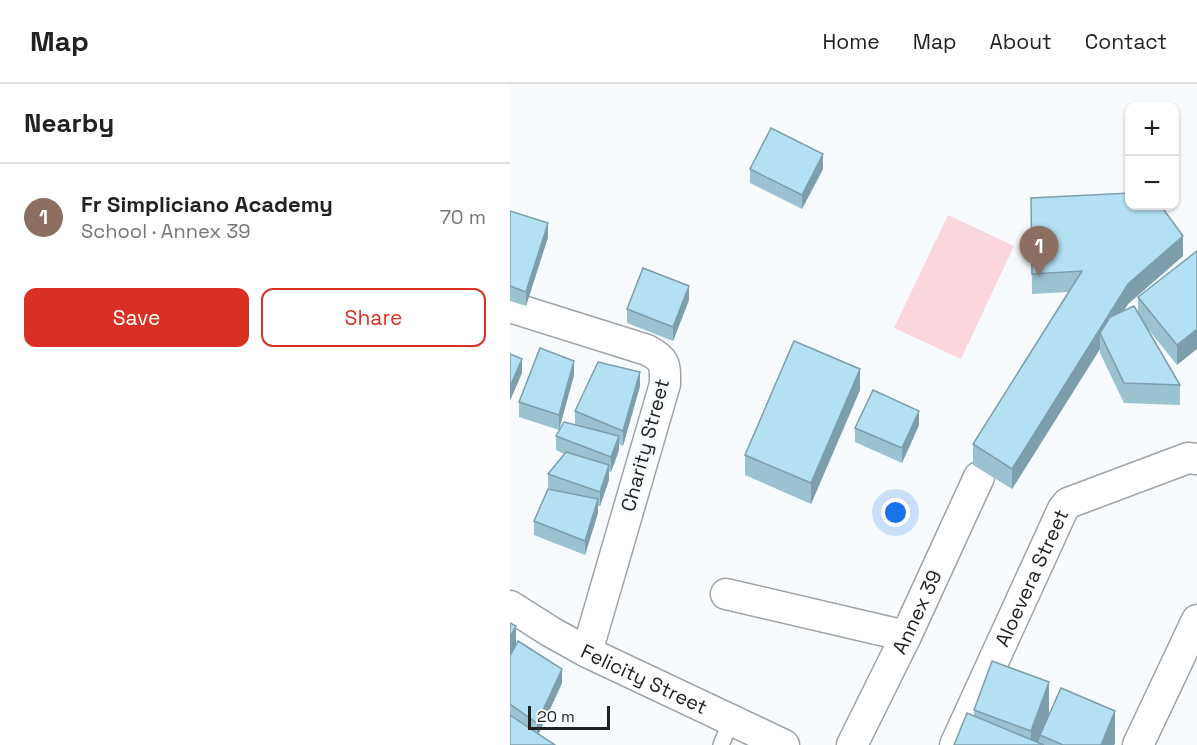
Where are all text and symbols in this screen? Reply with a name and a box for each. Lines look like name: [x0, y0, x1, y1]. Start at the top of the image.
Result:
text: Map: [30, 23, 89, 59]
text: Home: [822, 28, 880, 55]
text: Map: [913, 28, 957, 55]
text: About: [990, 28, 1052, 55]
text: Contact: [1085, 28, 1167, 55]
map controls: [1125, 102, 1179, 210]
button: +: [1125, 102, 1179, 156]
text: Nearby: [24, 106, 114, 140]
button: −: [1125, 156, 1179, 210]
text: Fr Simpliciano Academy: [81, 190, 333, 218]
text: 1: [39, 204, 48, 230]
text: 70 m: [440, 204, 486, 230]
text: School · Annex 39: [81, 218, 250, 244]
pin: 1: [1020, 226, 1058, 276]
button: Save: [24, 288, 249, 347]
button: Share: [261, 288, 486, 347]
street label: Charity Street: [615, 376, 675, 514]
your location: [881, 498, 910, 527]
street label: Aloevera Street: [989, 505, 1074, 651]
street label: Annex 39: [886, 566, 948, 658]
street label: Felicity Street: [577, 638, 712, 720]
scale bar: [528, 703, 610, 730]
text: 20 m: [537, 706, 575, 727]

